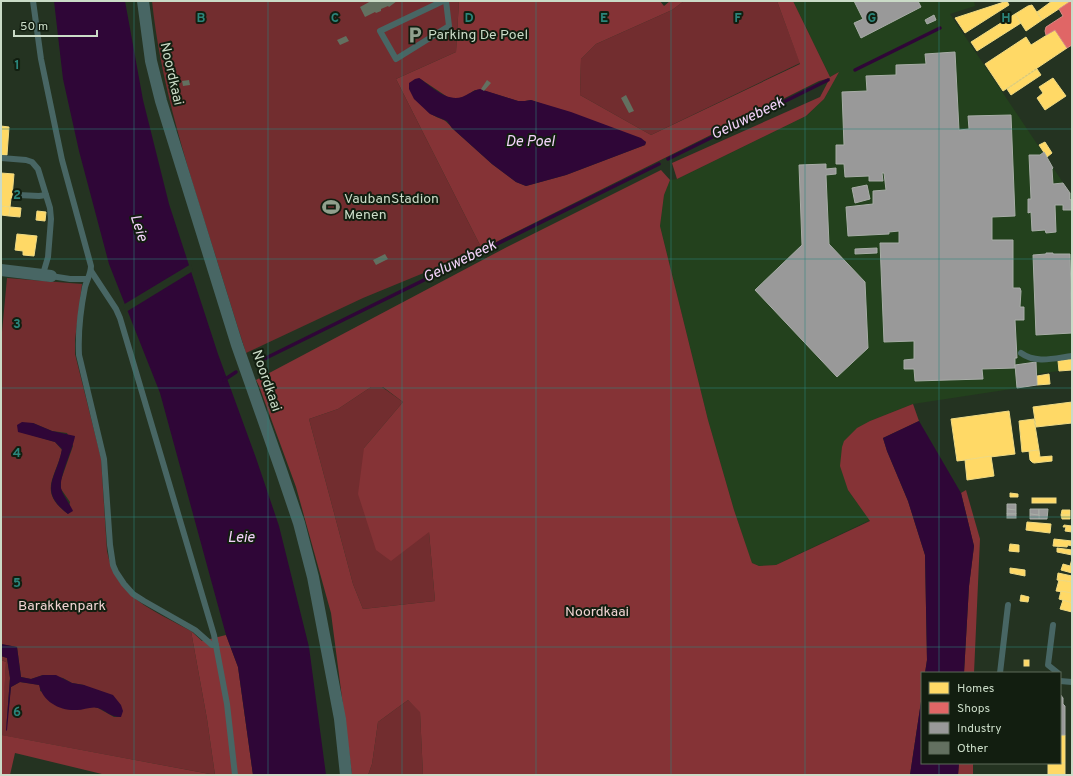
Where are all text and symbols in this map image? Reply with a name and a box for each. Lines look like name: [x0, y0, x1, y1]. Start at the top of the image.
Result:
text: B: [197, 11, 206, 27]
text: C: [331, 11, 339, 27]
text: D: [464, 11, 474, 27]
text: E: [600, 11, 608, 27]
text: F: [734, 11, 742, 27]
text: G: [868, 11, 877, 27]
text: H: [1001, 11, 1011, 27]
scale bar: [14, 12, 97, 38]
text: 50 m: [20, 19, 48, 35]
parking icon: Parking De Poel: [405, 25, 425, 45]
place label: Parking De Poel: [428, 27, 528, 44]
street label: Noordkaai: [156, 41, 186, 107]
text: 1: [14, 58, 20, 74]
water label: Geluwebeek: [708, 93, 788, 145]
water label: De Poel: [505, 133, 556, 152]
text: 2: [13, 188, 21, 204]
place label: VaubanStadion Menen: [344, 191, 439, 224]
sports icon: VaubanStadion Menen: [321, 197, 341, 217]
water label: Leie: [125, 212, 151, 244]
water label: Geluwebeek: [420, 236, 500, 288]
text: 3: [13, 317, 21, 333]
street label: Noordkaai: [248, 348, 284, 414]
text: 4: [13, 446, 21, 462]
water label: Leie: [227, 529, 255, 548]
text: 5: [13, 576, 21, 592]
park label: Barakkenpark: [18, 598, 106, 615]
park label: Noordkaai: [565, 604, 629, 621]
legend: [921, 672, 1061, 764]
text: Homes: [957, 681, 994, 697]
text: Shops: [957, 701, 990, 717]
text: 6: [13, 705, 21, 721]
text: Industry: [957, 721, 1002, 737]
text: Other: [957, 741, 989, 757]

